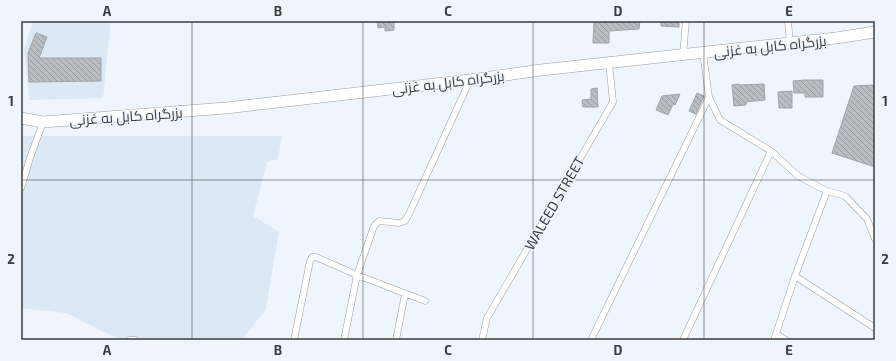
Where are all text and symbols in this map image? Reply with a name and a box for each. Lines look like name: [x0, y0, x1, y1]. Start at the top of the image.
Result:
text: A: [103, 3, 112, 19]
text: B: [274, 3, 282, 19]
text: C: [444, 3, 452, 19]
text: D: [614, 3, 623, 19]
text: E: [785, 3, 793, 19]
street label: بزرگراه کابل به غزنی: [713, 32, 827, 60]
street label: بزرگراه کابل به غزنی: [391, 67, 505, 97]
text: 1: [8, 93, 14, 109]
text: 1: [882, 93, 888, 109]
street label: بزرگراه کابل به غزنی: [69, 104, 183, 128]
street label: WALEED STREET: [520, 153, 588, 253]
text: 2: [7, 251, 15, 267]
text: 2: [881, 251, 889, 267]
text: A: [103, 342, 112, 358]
text: B: [274, 342, 282, 358]
text: C: [444, 342, 452, 358]
text: D: [614, 342, 623, 358]
text: E: [785, 342, 793, 358]

